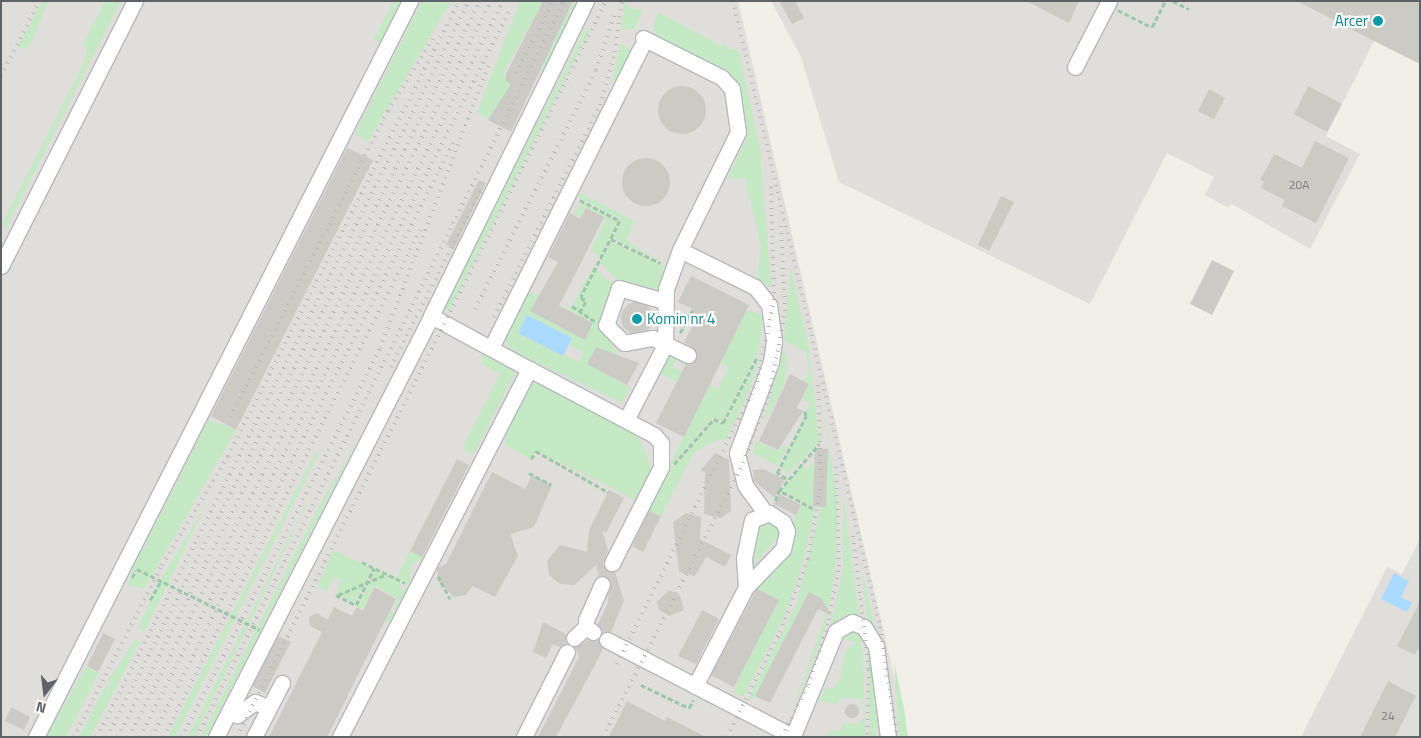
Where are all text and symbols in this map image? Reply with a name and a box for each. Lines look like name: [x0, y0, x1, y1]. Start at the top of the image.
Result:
place label: Arcer: [1335, 12, 1368, 30]
marker: Arcer: [1372, 15, 1384, 27]
house number: 20A: [1289, 178, 1309, 192]
place label: Komin nr 4: [647, 310, 715, 328]
marker: Komin nr 4: [631, 313, 643, 325]
north arrow: [20, 668, 70, 718]
text: N: [34, 697, 48, 719]
house number: 24: [1381, 709, 1395, 723]

